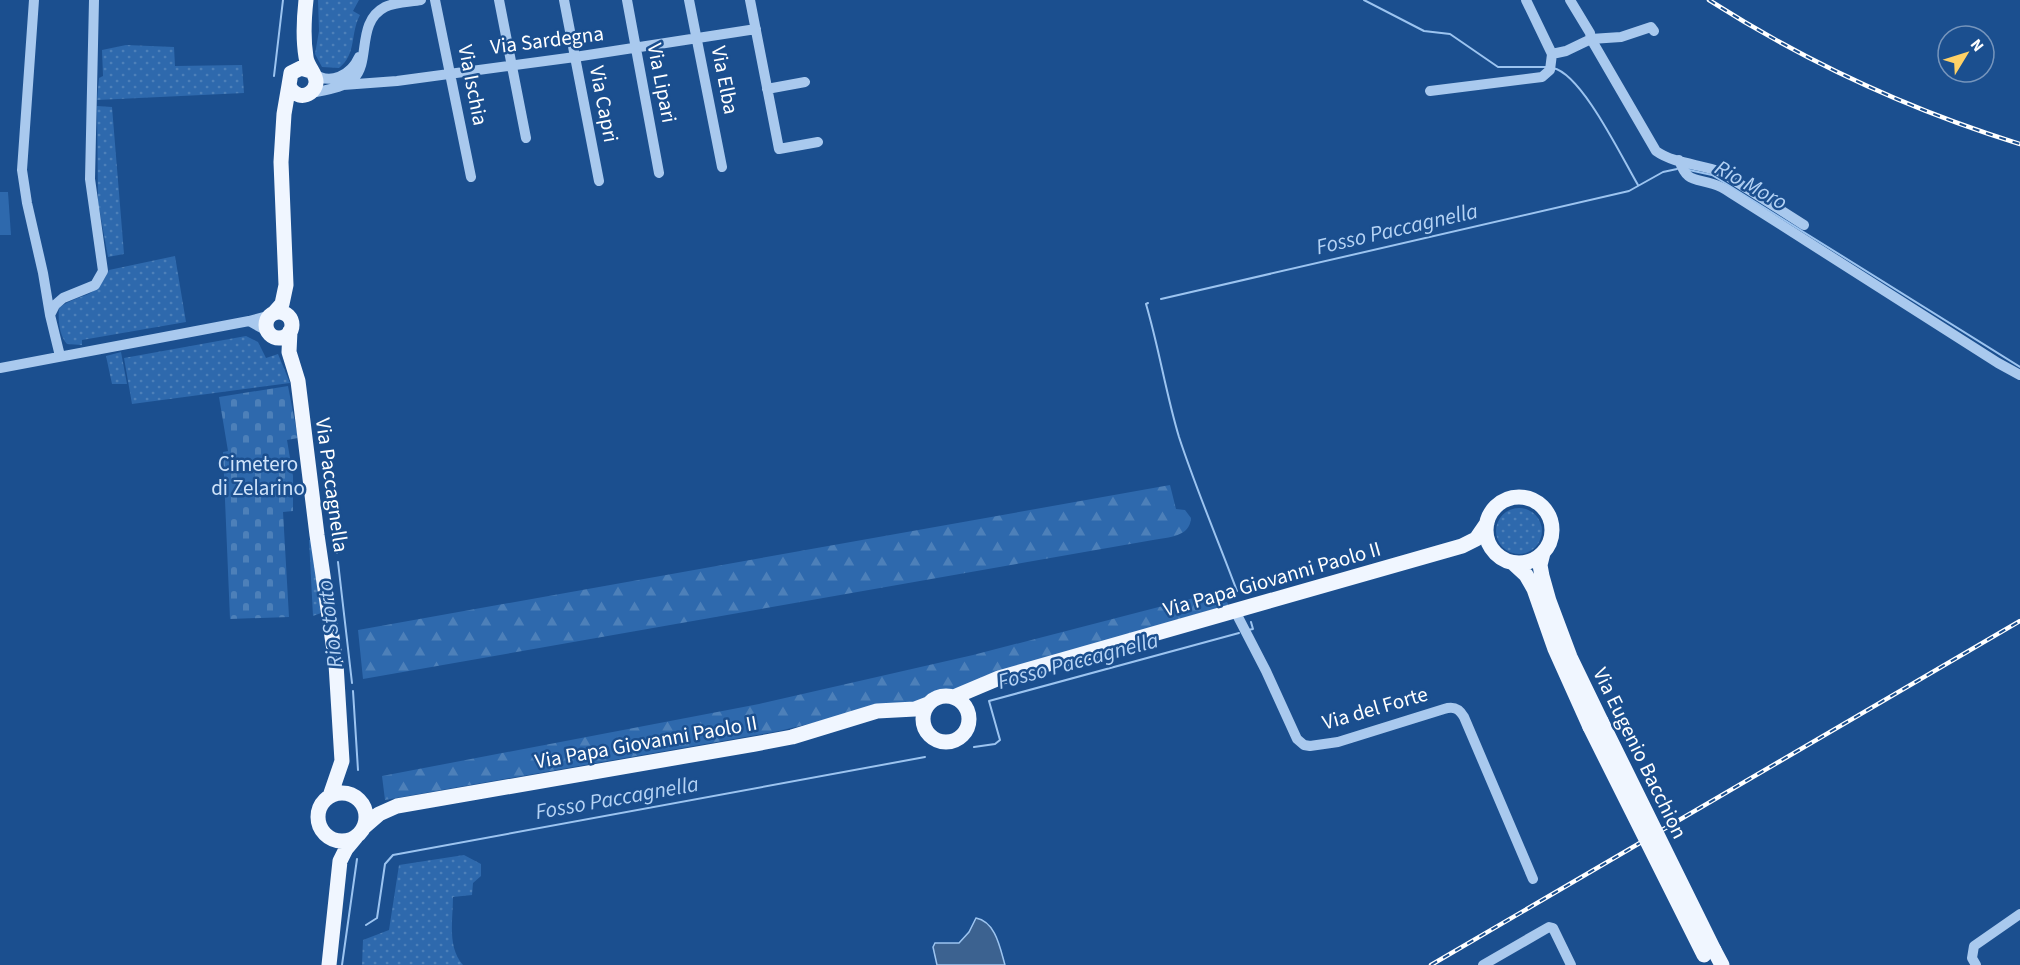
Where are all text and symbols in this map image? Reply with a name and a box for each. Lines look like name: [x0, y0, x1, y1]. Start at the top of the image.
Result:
street label: Via Sardegna: [489, 18, 605, 62]
north arrow: [1936, 24, 1996, 84]
text: N: [1965, 34, 1989, 56]
street label: Via Lipari: [640, 41, 684, 125]
street label: Via Ischia: [450, 42, 496, 128]
street label: Via Elba: [704, 43, 746, 117]
street label: Via Capri: [582, 63, 626, 145]
water label: Rio Moro: [1709, 152, 1793, 218]
water label: Fosso Paccagnella: [1313, 195, 1481, 263]
street label: Via Paccagnella: [308, 416, 356, 554]
park label: Cimetero di Zelarino: [211, 449, 305, 503]
street label: Via Papa Giovanni Paolo II: [1160, 534, 1384, 624]
water label: Rio Storto: [309, 578, 351, 670]
water label: Fosso Paccagnella: [994, 624, 1162, 698]
street label: Via Eugenio Bacchion: [1585, 662, 1695, 844]
street label: Via del Forte: [1319, 679, 1431, 737]
street label: Via Papa Giovanni Paolo II: [533, 708, 759, 776]
water label: Fosso Paccagnella: [533, 768, 701, 828]

